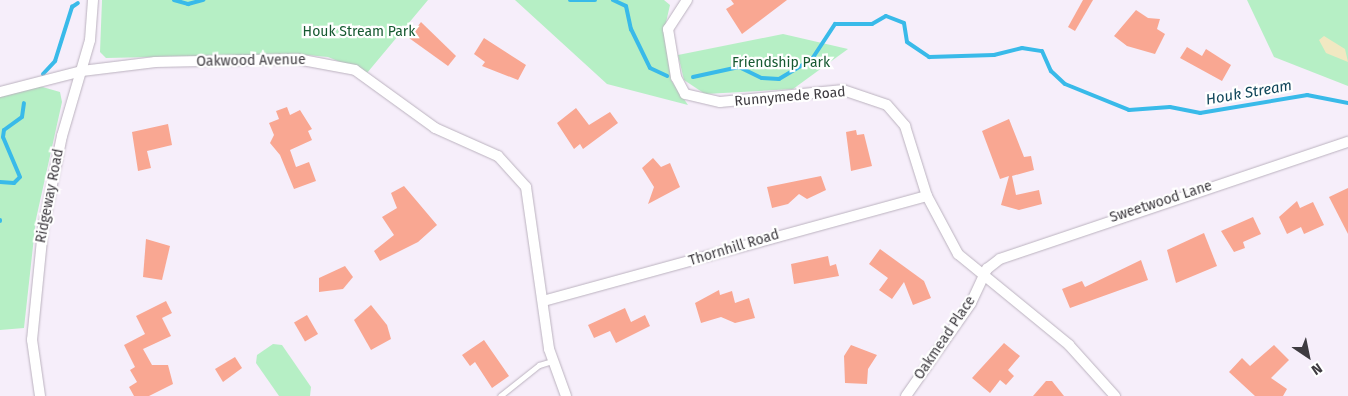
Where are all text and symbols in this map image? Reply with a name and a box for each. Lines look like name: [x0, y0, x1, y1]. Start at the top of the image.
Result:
park label: Houk Stream Park: [303, 24, 415, 40]
street label: Oakwood Avenue: [196, 52, 306, 70]
park label: Friendship Park: [732, 55, 830, 71]
water label: Houk Stream: [1205, 77, 1293, 109]
street label: Runnymede Road: [734, 84, 846, 110]
street label: Ridgeway Road: [33, 147, 67, 245]
street label: Sweetwood Lane: [1108, 178, 1214, 226]
street label: Thornhill Road: [687, 226, 781, 270]
street label: Oakmead Place: [911, 293, 979, 383]
north arrow: [1283, 331, 1333, 381]
text: N: [1308, 359, 1325, 378]

